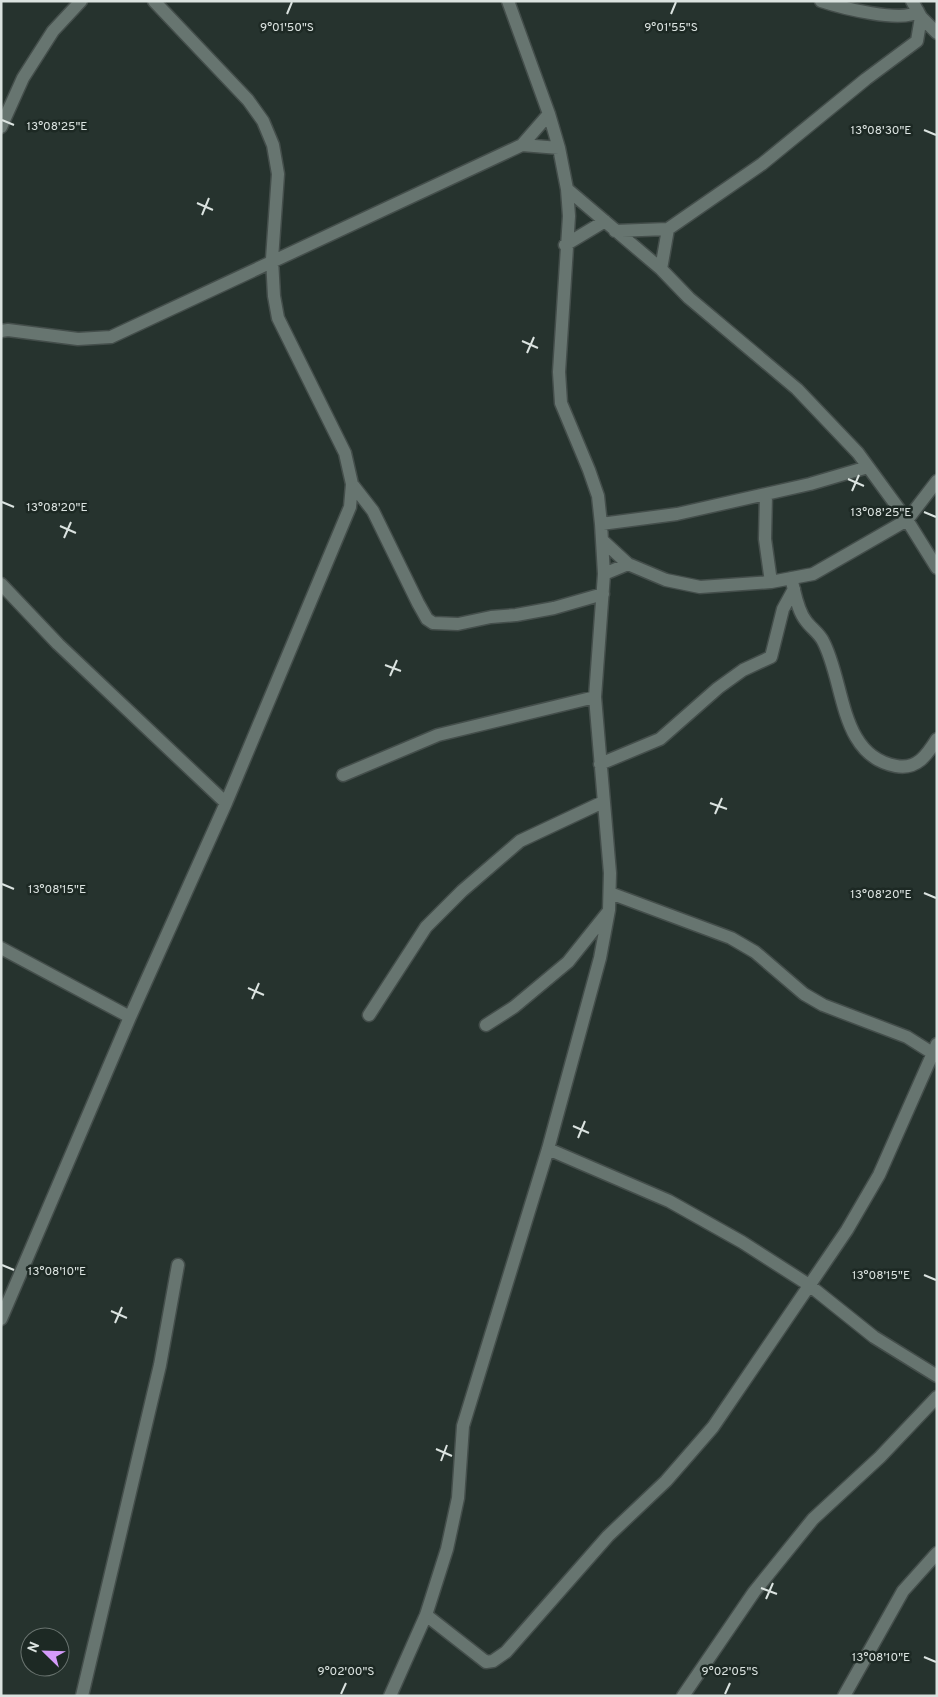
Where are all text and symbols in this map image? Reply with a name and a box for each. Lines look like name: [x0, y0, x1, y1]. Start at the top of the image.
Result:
text: 9°01'50"S: [260, 20, 314, 36]
text: 9°01'55"S: [644, 20, 698, 36]
text: 13°08'25"E: [26, 119, 88, 135]
text: 13°08'30"E: [850, 123, 912, 139]
text: 13°08'20"E: [26, 500, 88, 516]
text: 13°08'25"E: [850, 505, 912, 521]
text: 13°08'15"E: [28, 882, 86, 898]
text: 13°08'20"E: [850, 887, 912, 903]
text: 13°08'10"E: [28, 1264, 86, 1280]
text: 13°08'15"E: [852, 1268, 910, 1284]
north arrow: [20, 1627, 70, 1677]
text: N: [25, 1640, 44, 1655]
text: 13°08'10"E: [852, 1650, 910, 1666]
text: 9°02'00"S: [317, 1664, 375, 1680]
text: 9°02'05"S: [702, 1664, 758, 1680]

